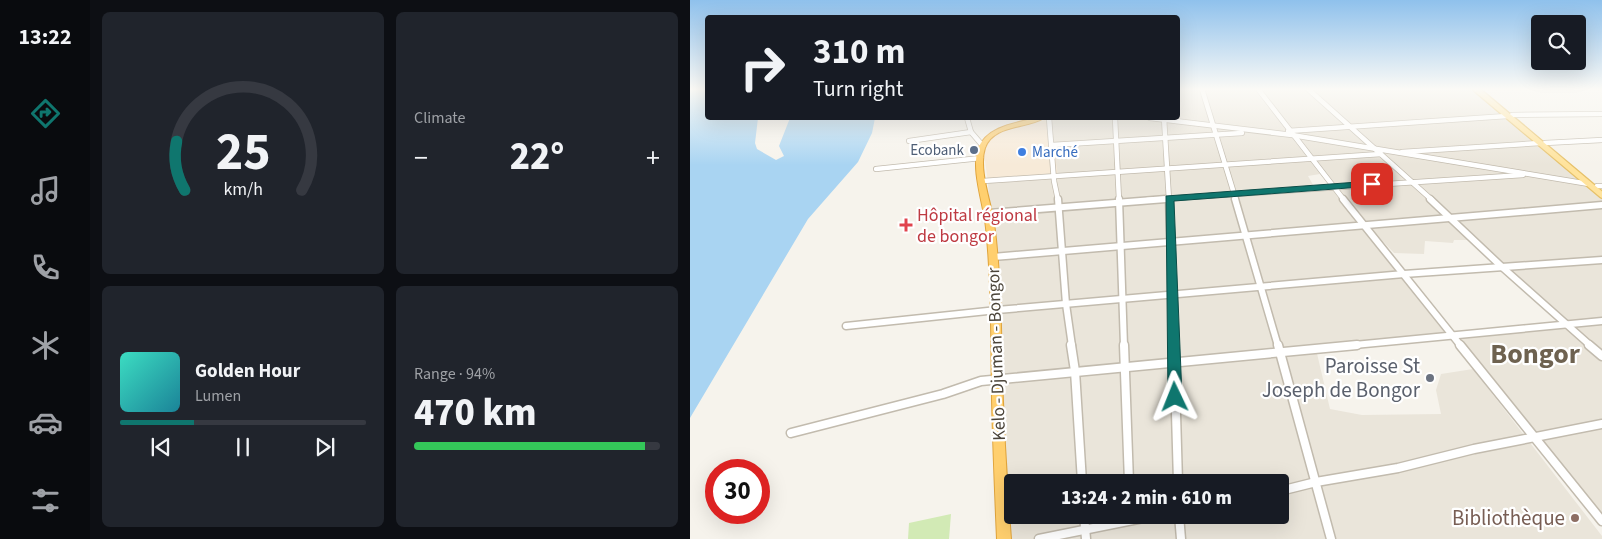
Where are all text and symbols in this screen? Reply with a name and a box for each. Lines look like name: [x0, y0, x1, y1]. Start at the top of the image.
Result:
map controls: [1531, 15, 1586, 70]
button: search: [1531, 15, 1586, 70]
text: 13:22: [18, 21, 72, 53]
text: 310 m: [813, 27, 905, 77]
icon: right: [730, 35, 795, 100]
text: Turn right: [813, 73, 903, 105]
icon: directions: [28, 96, 63, 131]
text: Climate: [414, 107, 465, 129]
text: 25: [216, 116, 270, 190]
text: 22°: [510, 130, 564, 184]
text: −: [414, 138, 428, 178]
text: +: [646, 138, 660, 178]
place label: Ecobank: [910, 140, 965, 161]
place label: Marché: [1032, 142, 1078, 163]
marker: Ecobank: [968, 144, 980, 156]
marker: Marché: [1016, 146, 1028, 158]
pin: [1351, 163, 1393, 205]
icon: arrive: [1358, 170, 1386, 198]
icon: music: [28, 173, 63, 208]
text: km/h: [223, 177, 263, 202]
place label: Hôpital régional de bongor: [917, 203, 1037, 249]
marker: Hôpital régional de bongor: [899, 218, 913, 232]
icon: phone: [28, 250, 63, 285]
street label: Kelo - Djuman - Bongor: [981, 266, 1012, 441]
icon: climate: [28, 328, 63, 363]
district label: Bongor: [1490, 334, 1581, 374]
place label: Paroisse St Joseph de Bongor: [1262, 351, 1421, 405]
text: Golden Hour: [195, 358, 300, 385]
text: Range · 94%: [414, 363, 495, 385]
position arrow: [1148, 370, 1200, 422]
marker: Paroisse St Joseph de Bongor: [1424, 372, 1436, 384]
text: Lumen: [195, 385, 241, 407]
text: 470 km: [414, 386, 536, 440]
icon: car: [28, 405, 63, 440]
icon: previous: [147, 433, 175, 461]
icon: pause: [229, 433, 257, 461]
icon: next: [311, 433, 339, 461]
speed limit sign: 30: [705, 459, 770, 524]
icon: filters: [28, 483, 63, 518]
text: 13:24 · 2 min · 610 m: [1061, 485, 1232, 512]
place label: Bibliothèque: [1452, 503, 1565, 533]
marker: Bibliothèque: [1569, 512, 1581, 524]

